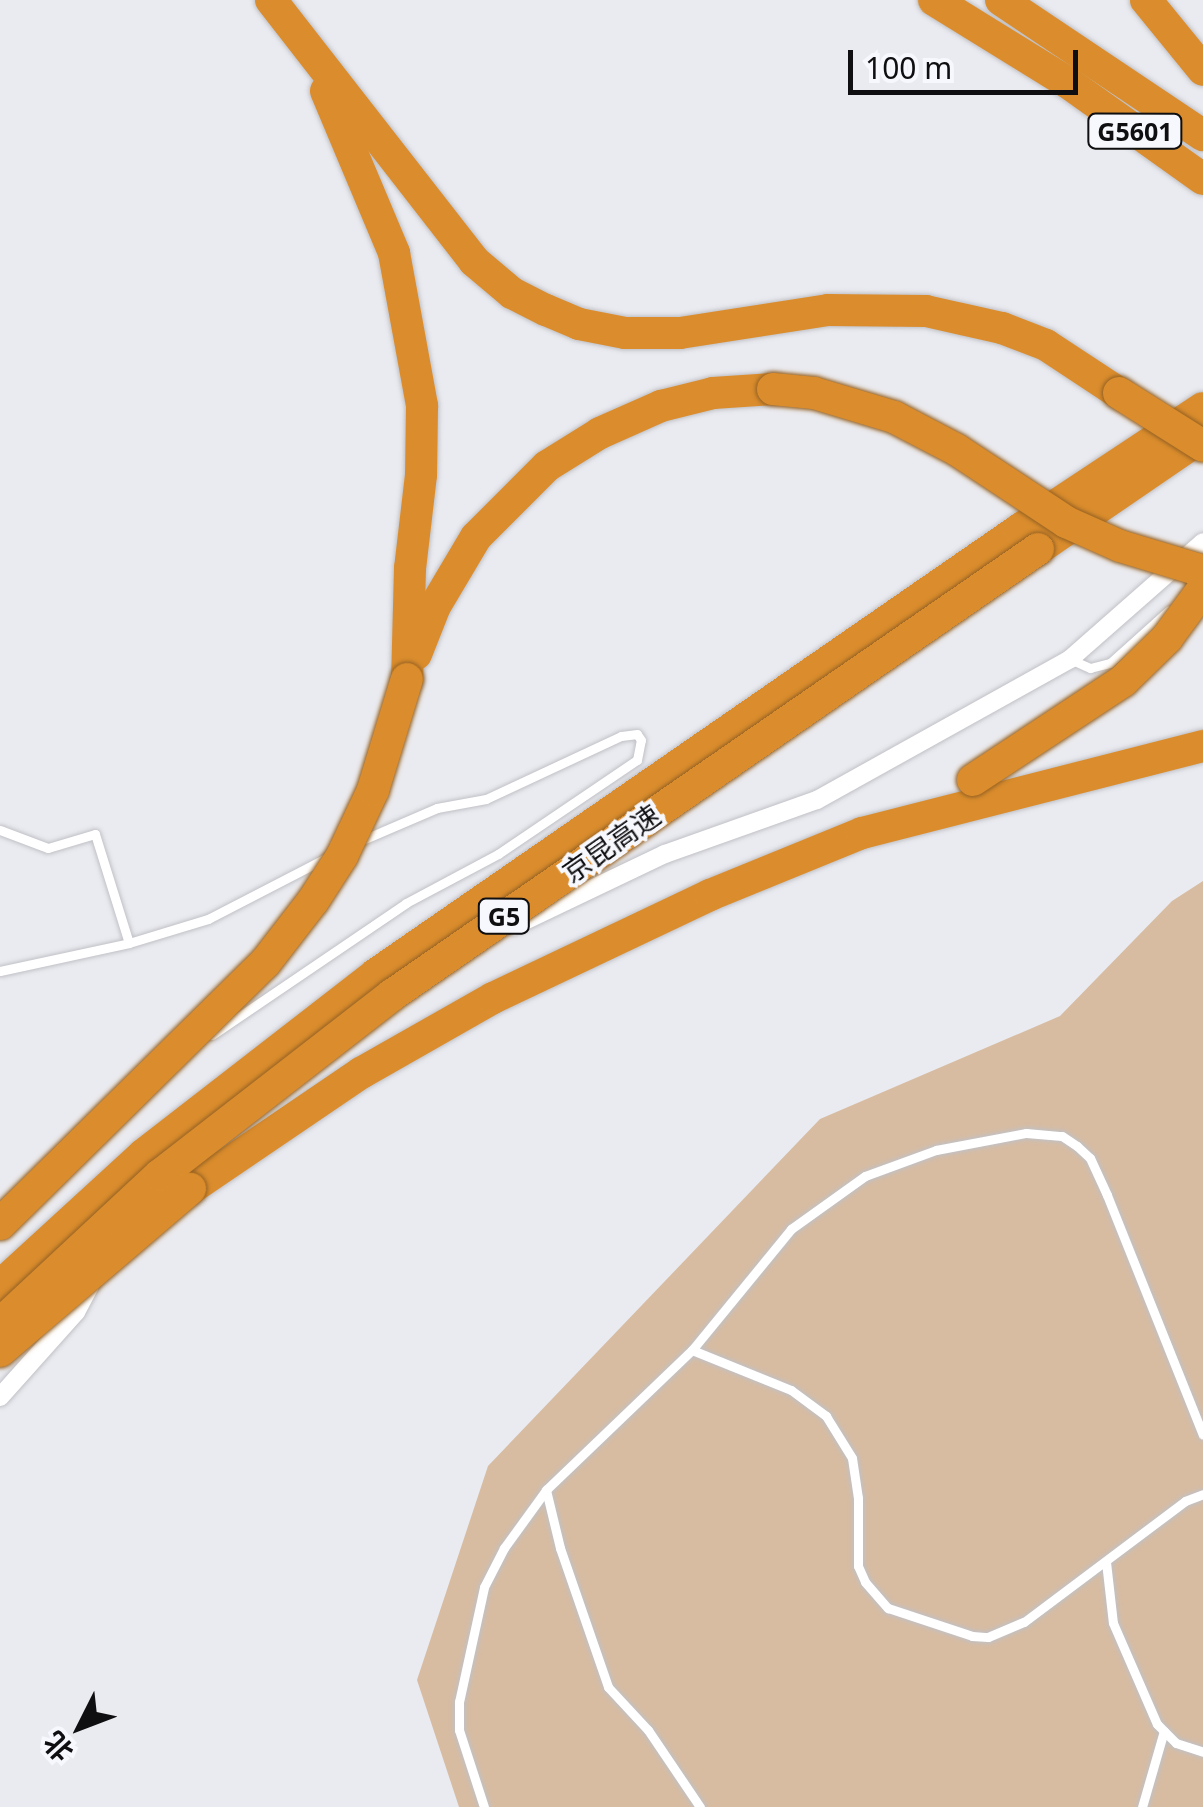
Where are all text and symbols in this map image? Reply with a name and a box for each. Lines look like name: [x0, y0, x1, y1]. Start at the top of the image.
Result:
scale bar: [853, 30, 1083, 92]
text: 100 m: [865, 47, 952, 88]
road number: G5601: [1085, 111, 1185, 151]
street label: 京昆高速: [555, 797, 667, 889]
road number: G5: [476, 896, 532, 936]
north arrow: [30, 1677, 130, 1777]
text: 北: [34, 1724, 81, 1770]

